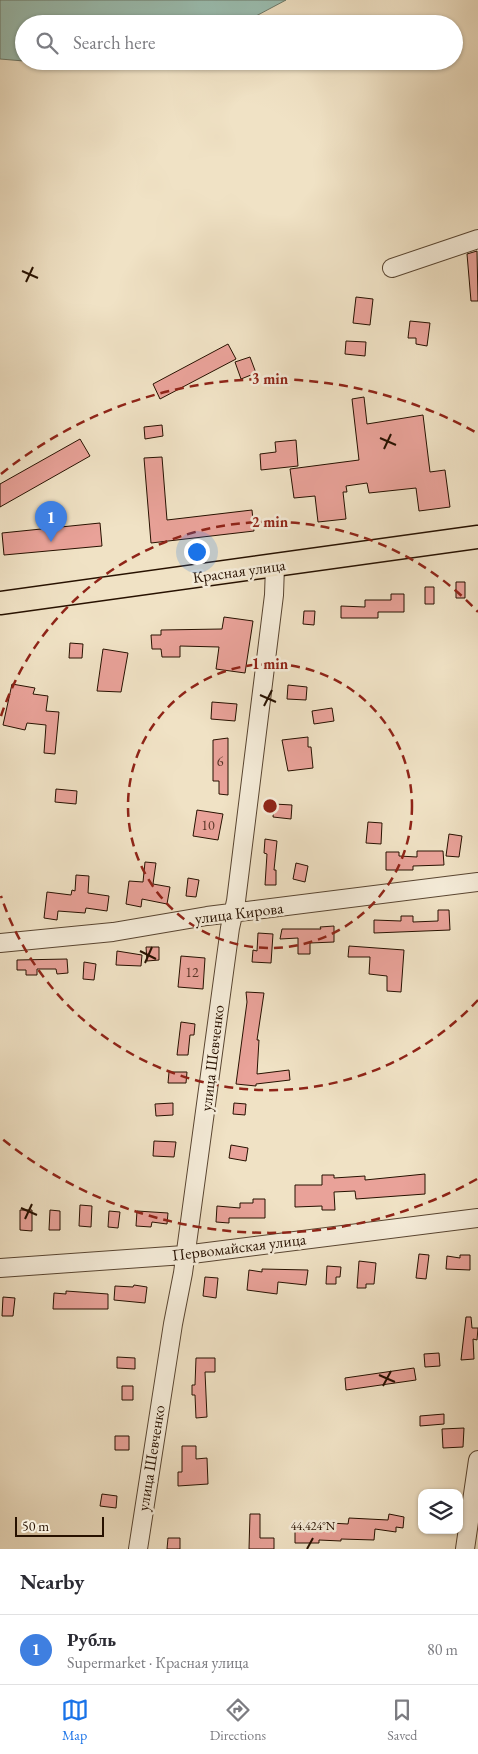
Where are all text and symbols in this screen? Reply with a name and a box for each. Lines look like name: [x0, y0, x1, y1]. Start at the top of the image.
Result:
search box: [15, 15, 463, 70]
icon: search: [33, 29, 61, 57]
text: Search here: [73, 30, 155, 55]
text: 3 min: [252, 369, 289, 388]
pin: 1: [35, 501, 67, 542]
text: 2 min: [252, 512, 289, 531]
your location: [184, 539, 210, 565]
street label: Красная улица: [191, 554, 287, 588]
text: 1 min: [252, 654, 289, 673]
house number: 6: [217, 752, 224, 770]
centre of rings: [261, 797, 279, 815]
house number: 10: [201, 816, 215, 834]
street label: улица Кирова: [194, 897, 285, 929]
house number: 12: [185, 963, 199, 981]
street label: улица Шевченко: [195, 1004, 229, 1112]
street label: Первомайская улица: [171, 1228, 308, 1266]
street label: улица Шевченко: [132, 1403, 170, 1512]
map controls: [418, 1489, 463, 1534]
button: layers: [418, 1489, 463, 1534]
scale bar: [15, 1514, 104, 1537]
text: 50 m: [22, 1517, 49, 1535]
text: 44.424°N: [291, 1518, 336, 1534]
text: Nearby: [20, 1568, 84, 1595]
text: Рубль: [67, 1627, 116, 1652]
text: 1: [32, 1639, 40, 1660]
text: 80 m: [427, 1639, 458, 1660]
text: Supermarket · Красная улица: [67, 1652, 249, 1673]
tab: Map: [61, 1696, 89, 1744]
tab: Directions: [210, 1696, 266, 1744]
tab: Saved: [387, 1696, 417, 1744]

